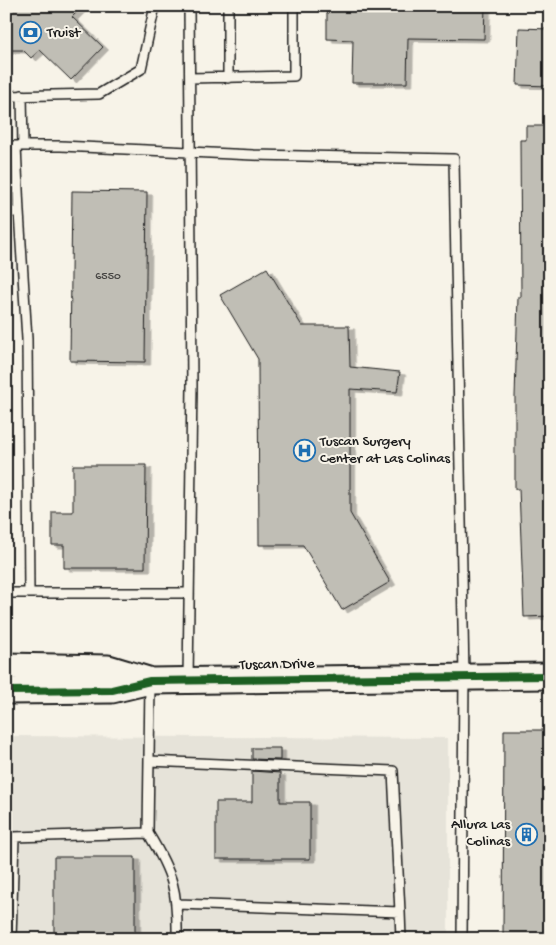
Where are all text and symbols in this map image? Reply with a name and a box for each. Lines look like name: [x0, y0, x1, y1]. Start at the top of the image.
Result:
bank icon: Truist: [19, 21, 43, 45]
place label: Truist: [46, 24, 82, 42]
house number: 6550: [95, 270, 121, 284]
place label: Tuscan Surgery Center at Las Colinas: [319, 433, 451, 468]
hospital icon: Tuscan Surgery Center at Las Colinas: [292, 439, 316, 463]
street label: Tuscan Drive: [238, 655, 315, 675]
place label: Allura Las Colinas: [451, 816, 510, 851]
building icon: Allura Las Colinas: [514, 822, 538, 846]

